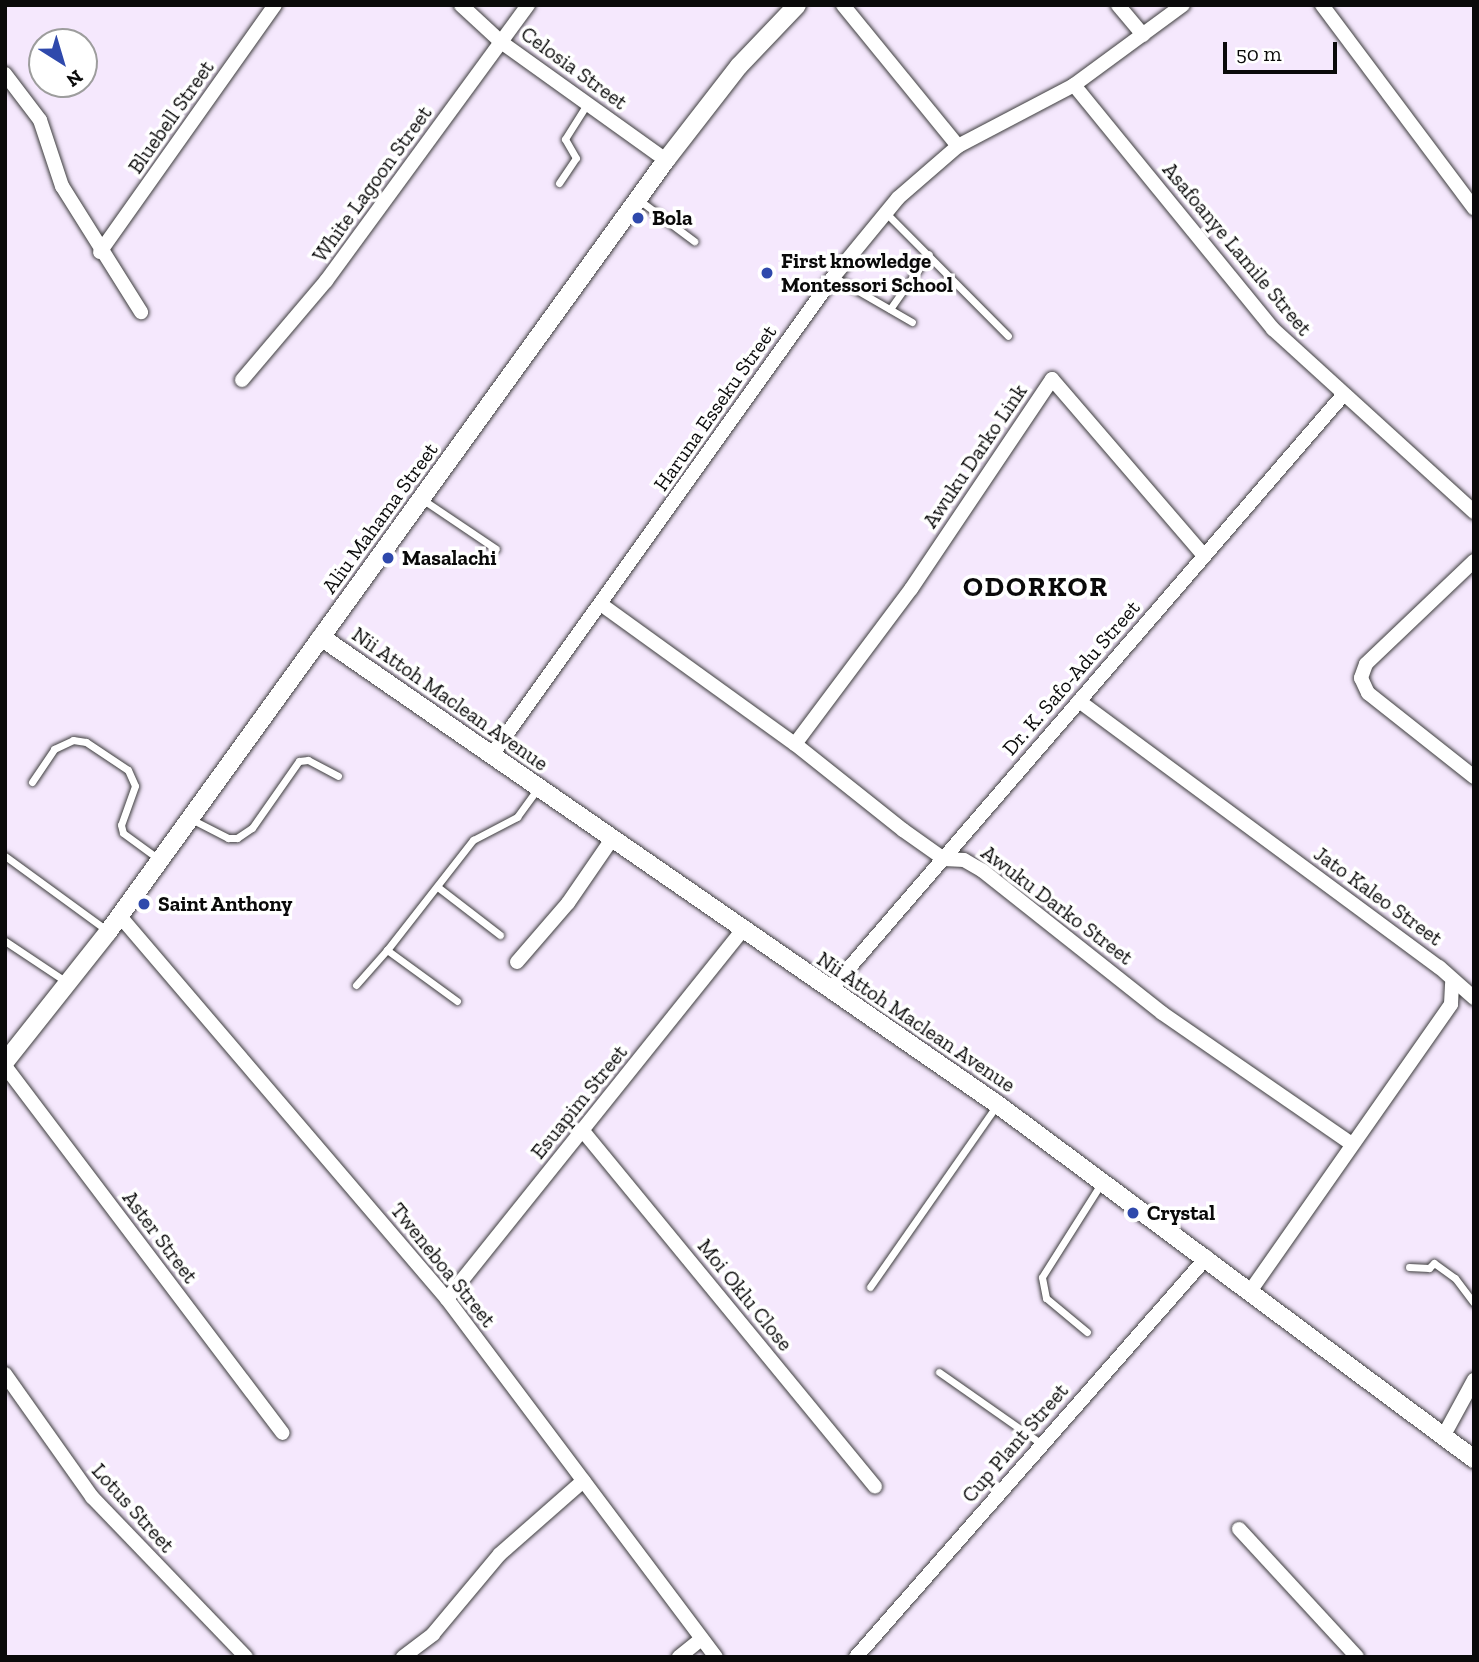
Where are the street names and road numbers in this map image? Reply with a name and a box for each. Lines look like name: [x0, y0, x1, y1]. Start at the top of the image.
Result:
street label: Celosia Street: [516, 21, 632, 115]
street label: Bluebell Street: [123, 56, 219, 178]
street label: White Lagoon Street: [307, 101, 437, 267]
street label: Asafoanye Lamile Street: [1157, 157, 1317, 341]
street label: Haruna Esseku Street: [648, 320, 782, 496]
street label: Awuku Darko Link: [918, 379, 1032, 533]
street label: Aliu Mahama Street: [317, 438, 443, 598]
street label: Dr. K. Safo-Adu Street: [997, 595, 1145, 761]
street label: Nii Attoh Maclean Avenue: [347, 621, 553, 777]
street label: Awuku Darko Street: [976, 840, 1138, 970]
street label: Jato Kaleo Street: [1309, 841, 1447, 951]
street label: Nii Attoh Maclean Avenue: [812, 946, 1020, 1098]
street label: Esuapim Street: [525, 1040, 633, 1164]
street label: Aster Street: [117, 1186, 203, 1288]
street label: Tweneboa Street: [385, 1198, 501, 1332]
street label: Moi Oklu Close: [692, 1234, 798, 1356]
street label: Cup Plant Street: [956, 1378, 1074, 1508]
street label: Lotus Street: [86, 1458, 180, 1558]

